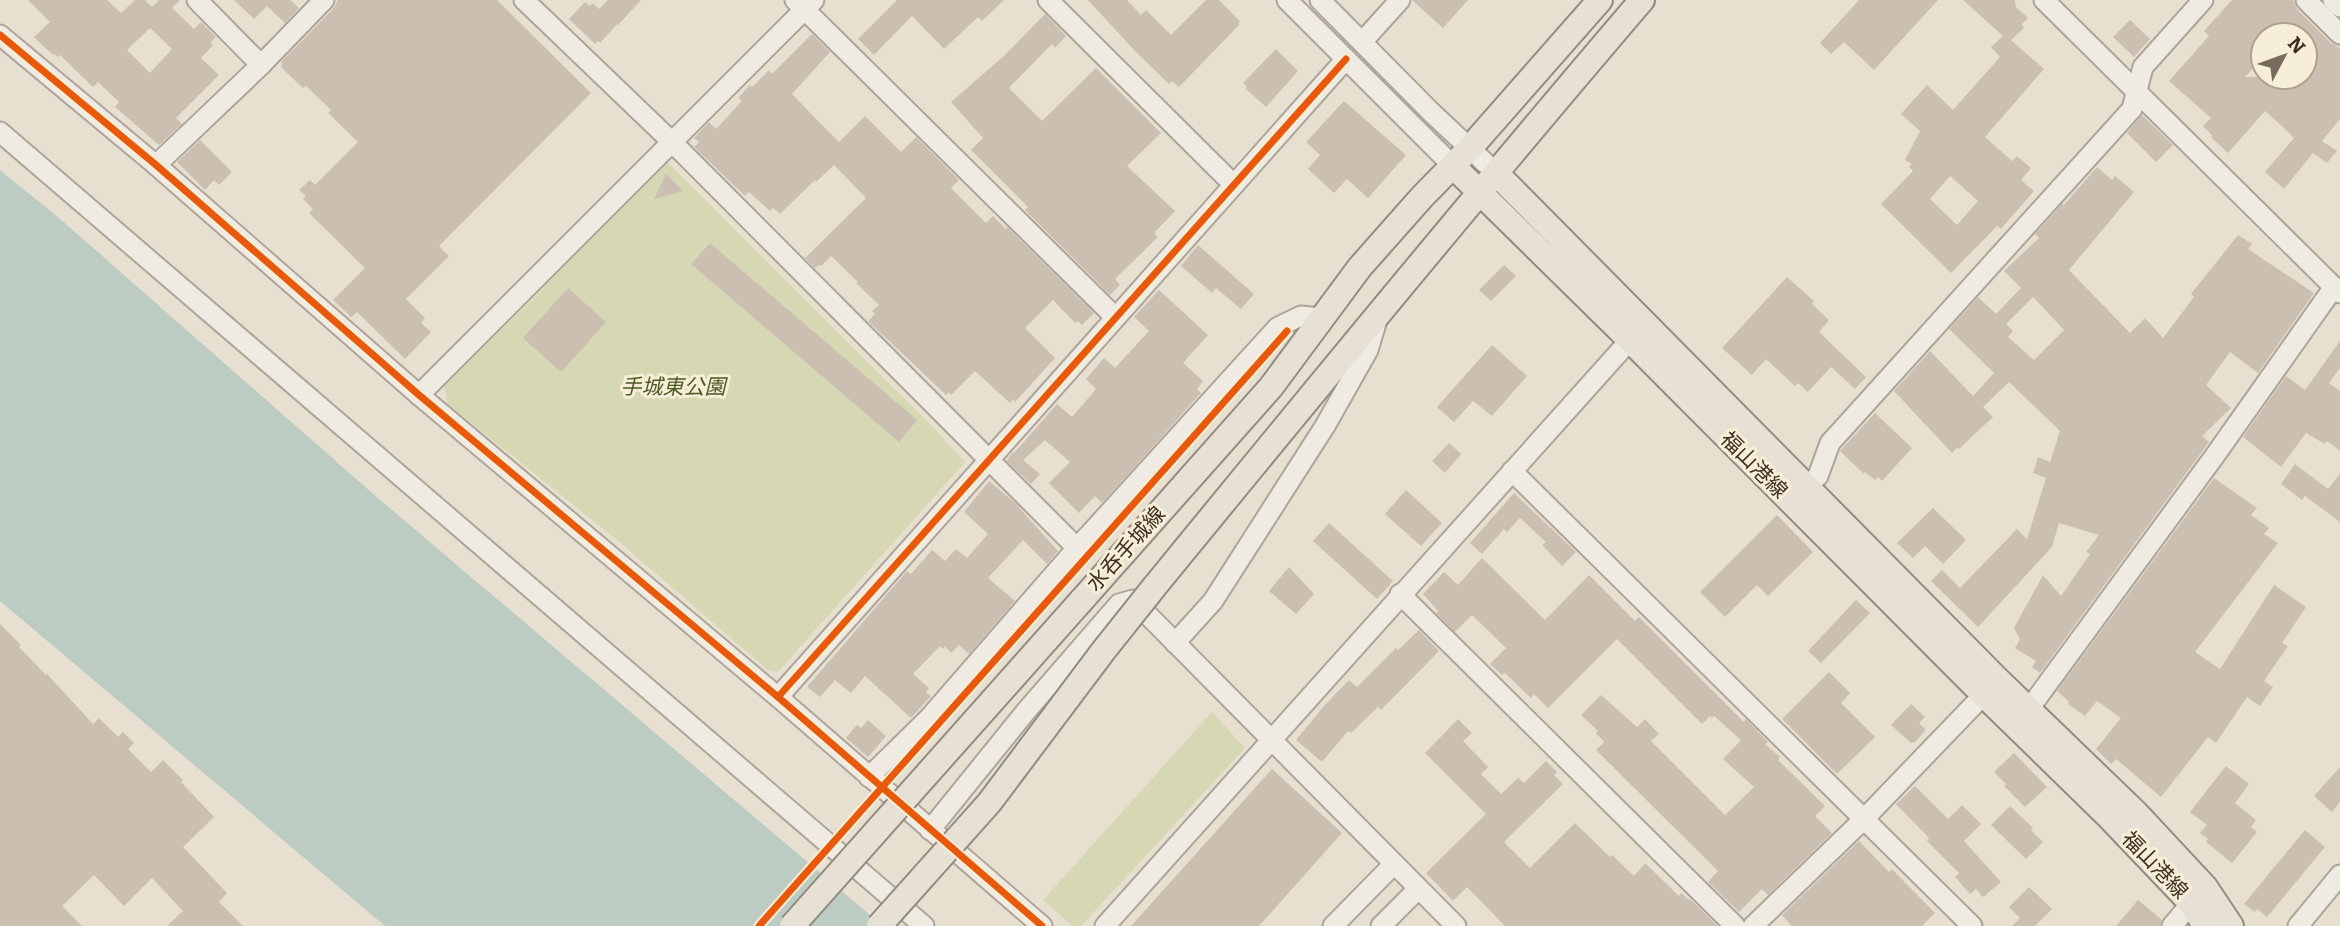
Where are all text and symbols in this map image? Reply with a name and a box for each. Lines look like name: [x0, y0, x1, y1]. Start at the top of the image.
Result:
north arrow: [2249, 21, 2319, 91]
text: N: [2283, 32, 2310, 59]
park label: 手城東公園: [621, 374, 728, 400]
street label: 福山港線: [1715, 426, 1793, 504]
street label: 水呑手城線: [1081, 501, 1171, 597]
street label: 福山港線: [2116, 826, 2194, 904]

